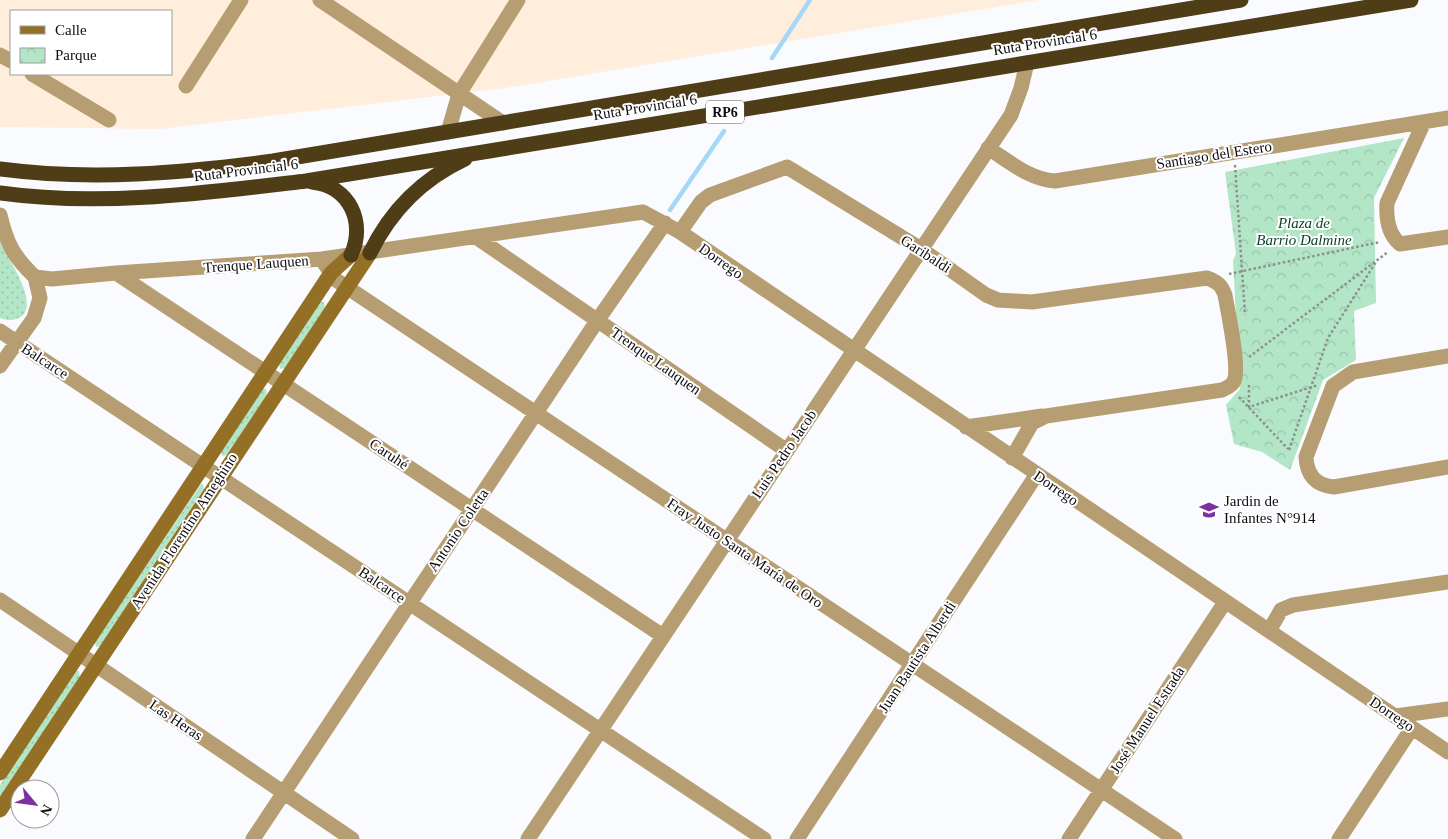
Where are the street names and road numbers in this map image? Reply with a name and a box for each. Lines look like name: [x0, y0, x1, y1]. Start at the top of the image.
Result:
street label: Ruta Provincial 6: [992, 26, 1099, 58]
street label: Ruta Provincial 6: [592, 91, 699, 123]
road number: RP6: [706, 100, 744, 124]
street label: Santiago del Estero: [1155, 138, 1273, 172]
street label: Ruta Provincial 6: [193, 156, 300, 184]
street label: Garibaldi: [898, 232, 954, 276]
street label: Dorrego: [696, 240, 746, 282]
street label: Trenque Lauquen: [203, 252, 310, 276]
street label: Trenque Lauquen: [608, 324, 704, 398]
street label: Balcarce: [19, 340, 72, 382]
street label: Luis Pedro Jacob: [748, 407, 820, 501]
street label: Caruhé: [367, 435, 412, 473]
street label: Avenida Florentino Ameghino: [128, 450, 240, 612]
street label: Dorrego: [1031, 467, 1081, 509]
street label: Antonio Coletta: [424, 485, 492, 574]
street label: Fray Justo Santa María de Oro: [664, 495, 826, 611]
street label: Balcarce: [356, 564, 408, 606]
street label: Juan Bautista Alberdi: [875, 598, 959, 716]
street label: José Manuel Estrada: [1106, 663, 1188, 776]
street label: Dorrego: [1367, 693, 1417, 735]
street label: Las Heras: [146, 696, 206, 744]

